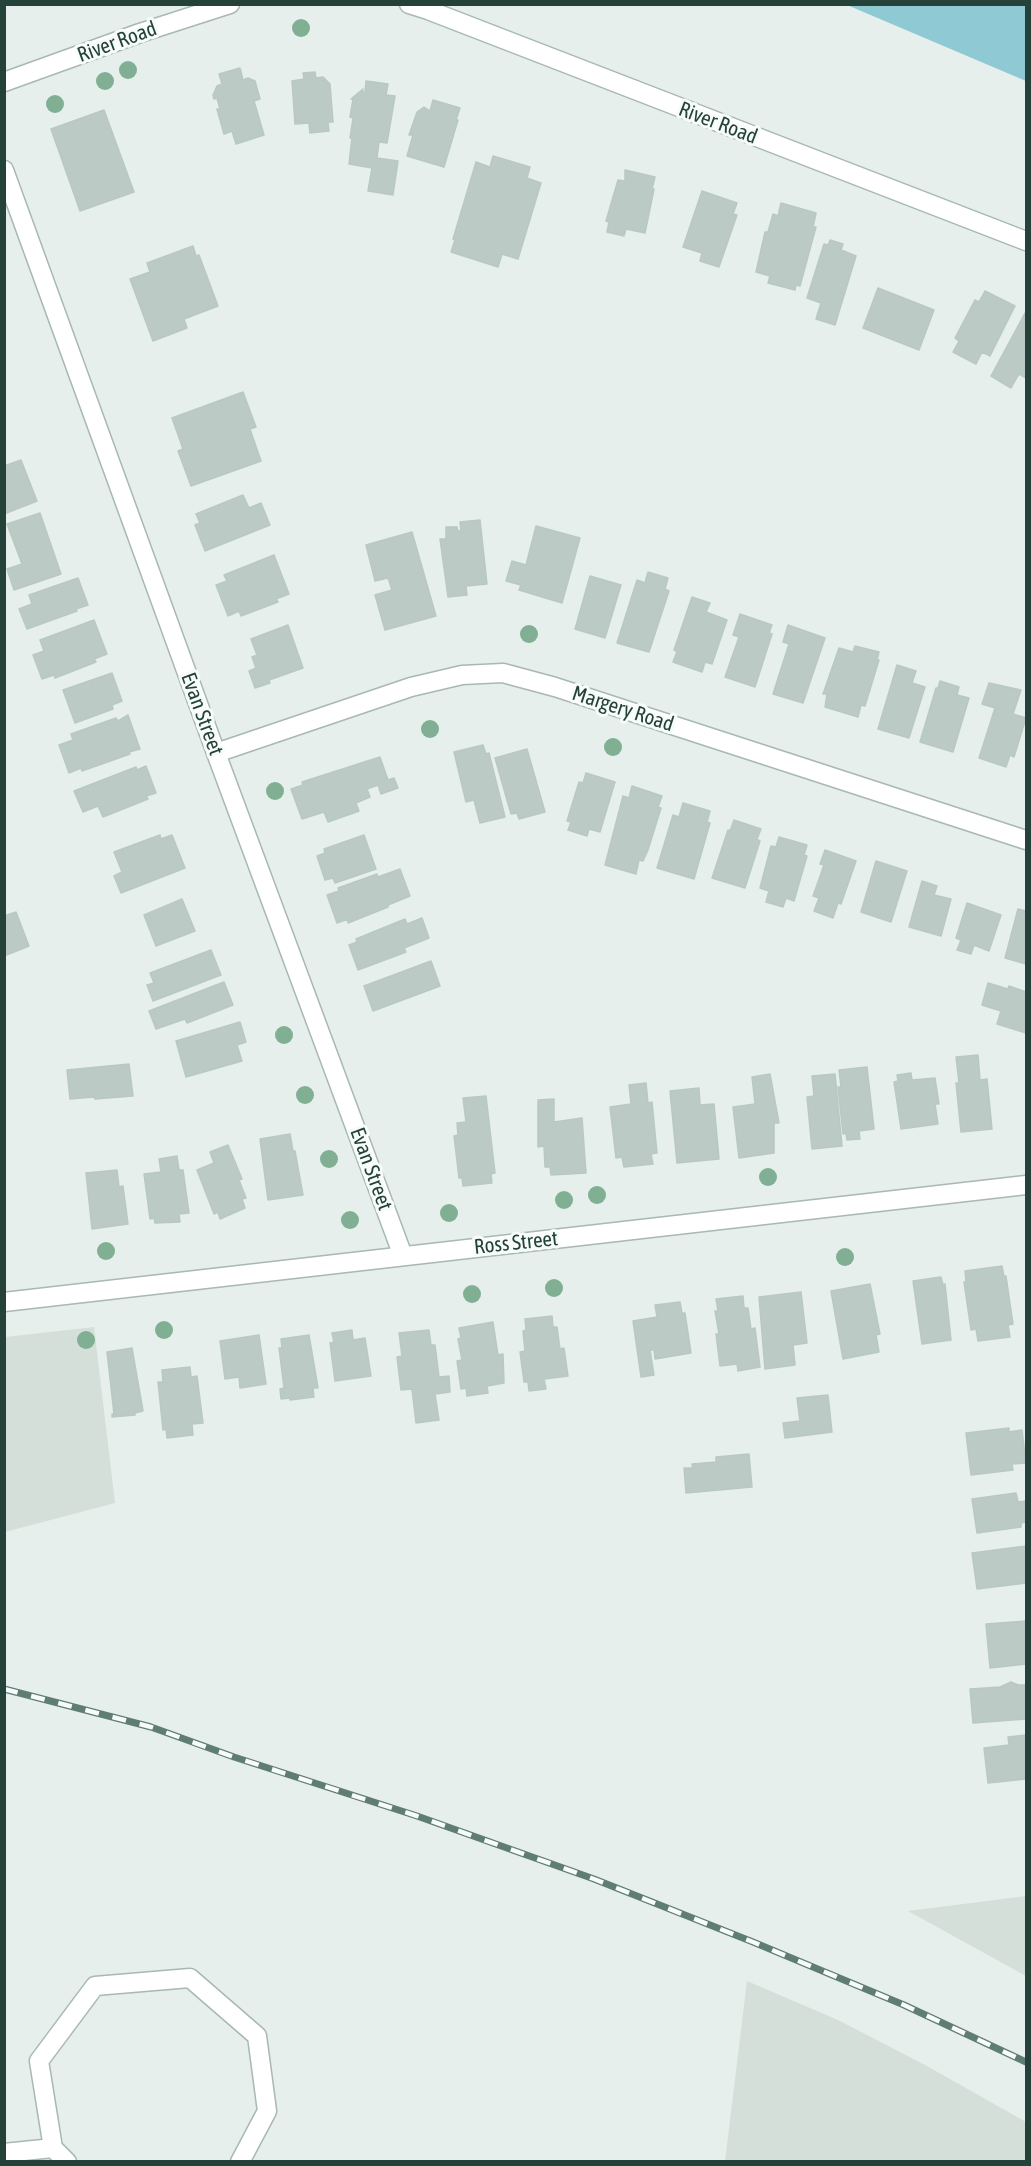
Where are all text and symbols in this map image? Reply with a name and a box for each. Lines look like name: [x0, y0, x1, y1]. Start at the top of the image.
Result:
street label: River Road: [74, 16, 160, 68]
street label: River Road: [675, 96, 761, 150]
street label: Evan Street: [175, 669, 229, 759]
street label: Margery Road: [569, 681, 677, 737]
street label: Evan Street: [344, 1124, 398, 1214]
street label: Ross Street: [473, 1226, 559, 1260]

